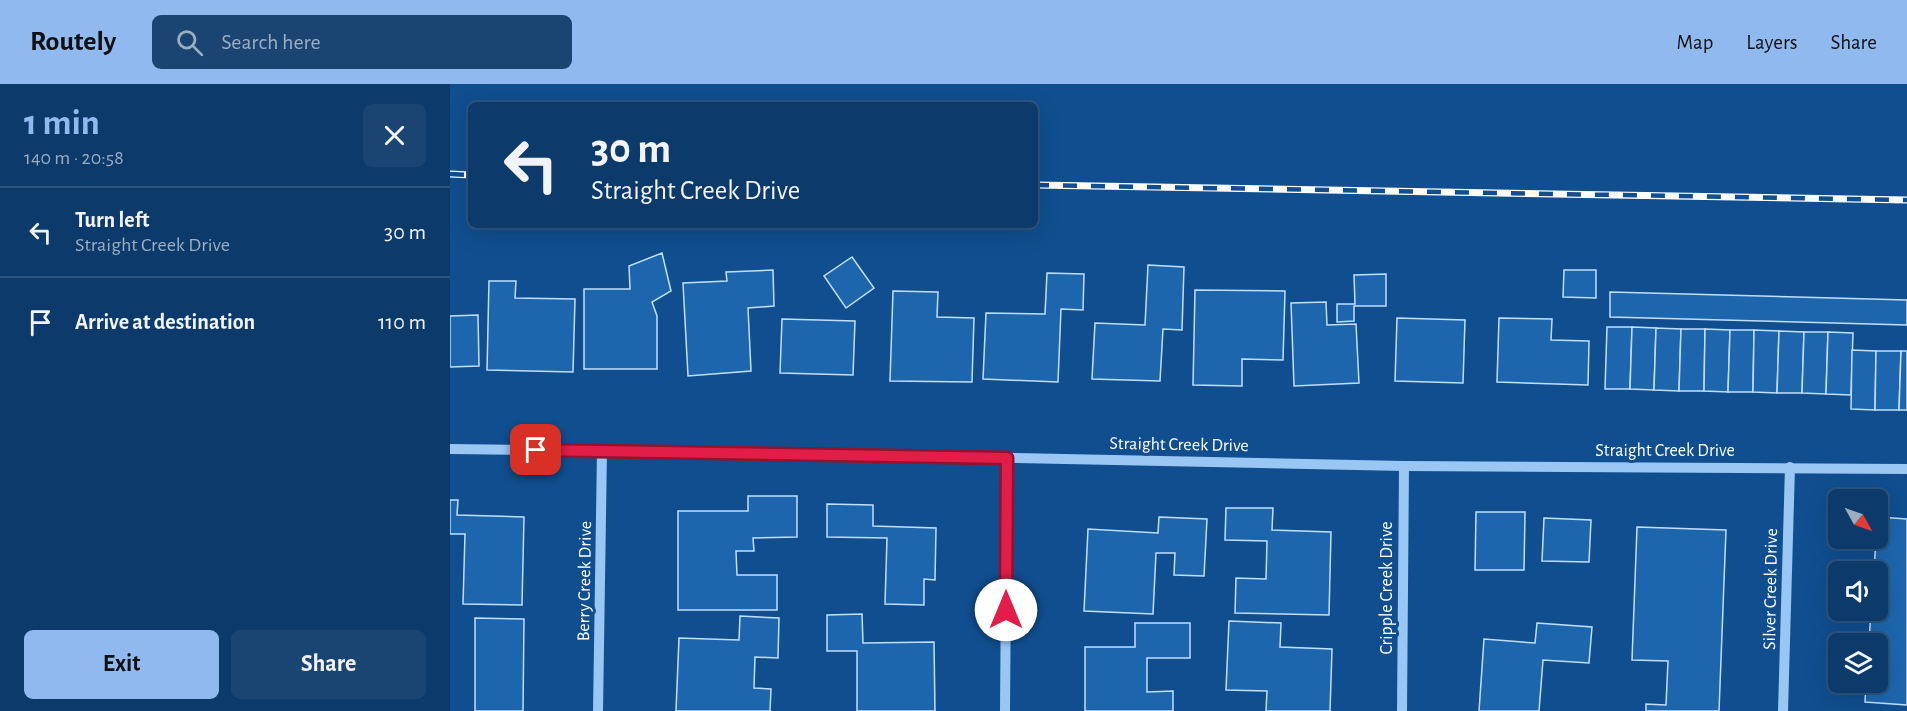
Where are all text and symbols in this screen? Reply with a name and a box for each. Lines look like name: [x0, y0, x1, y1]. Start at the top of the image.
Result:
search box: [152, 15, 572, 69]
icon: search: [173, 26, 206, 59]
text: Routely: [30, 28, 116, 56]
text: Search here: [221, 31, 321, 53]
text: Map: [1677, 32, 1713, 53]
text: Layers: [1746, 32, 1797, 53]
text: Share: [1830, 32, 1877, 53]
button: close: [363, 104, 426, 167]
text: 1 min: [24, 105, 100, 141]
icon: left: [492, 126, 570, 204]
text: 30 m: [591, 128, 671, 170]
text: 140 m · 20:58: [24, 148, 124, 168]
text: Straight Creek Drive: [591, 177, 800, 204]
text: Turn left: [75, 209, 149, 231]
icon: left: [24, 216, 57, 249]
text: 30 m: [384, 221, 426, 243]
text: Straight Creek Drive: [75, 235, 230, 255]
icon: arrive: [24, 306, 57, 339]
text: Arrive at destination: [75, 311, 255, 333]
text: 110 m: [378, 311, 426, 333]
pin: [510, 424, 561, 475]
icon: arrive: [519, 433, 552, 466]
street label: Straight Creek Drive: [1109, 435, 1249, 455]
street label: Straight Creek Drive: [1595, 442, 1735, 460]
north arrow: [1828, 489, 1888, 549]
map controls: [1828, 489, 1888, 693]
street label: Berry Creek Drive: [575, 521, 595, 641]
street label: Cripple Creek Drive: [1378, 521, 1396, 655]
street label: Silver Creek Drive: [1761, 528, 1781, 650]
button: sound: [1828, 561, 1888, 621]
position arrow: [974, 578, 1038, 642]
button: Exit: [24, 630, 219, 699]
button: Share: [231, 630, 426, 699]
button: layers: [1828, 633, 1888, 693]

